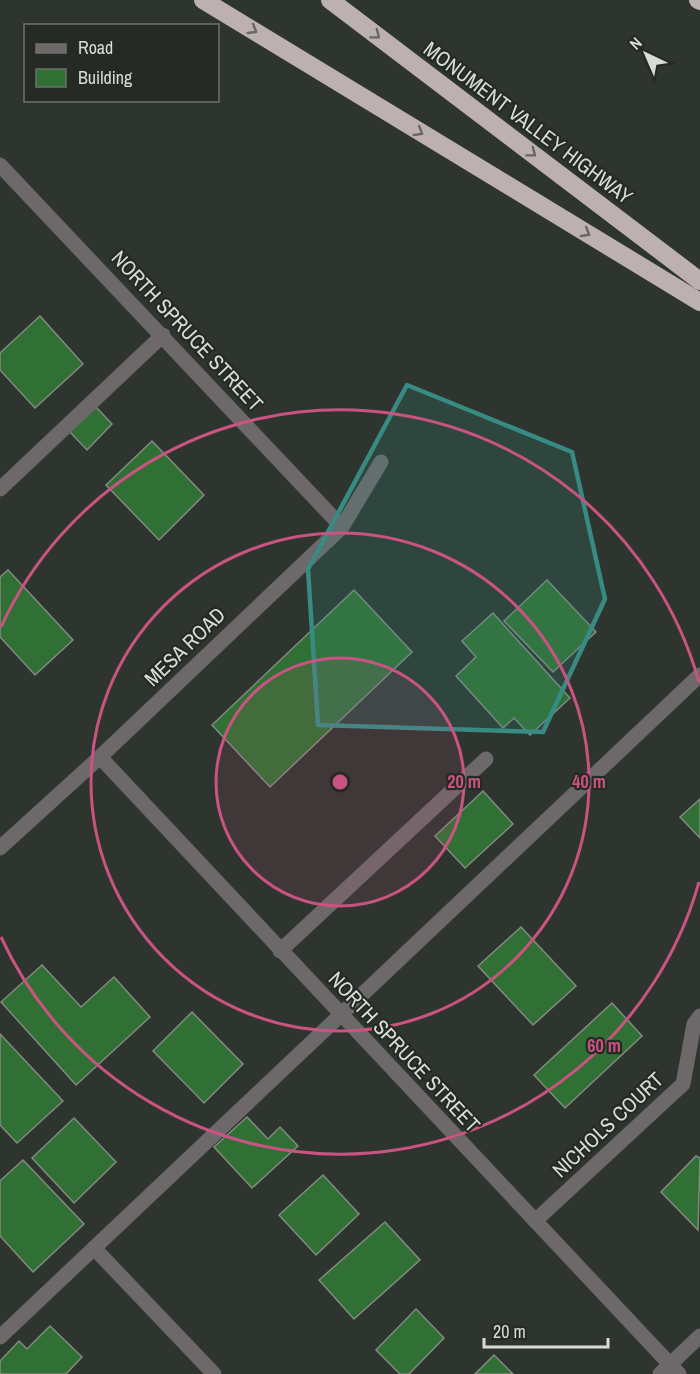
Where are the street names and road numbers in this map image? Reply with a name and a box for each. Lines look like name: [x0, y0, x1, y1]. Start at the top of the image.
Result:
street label: MONUMENT VALLEY HIGHWAY: [419, 36, 637, 210]
street label: NORTH SPRUCE STREET: [105, 244, 270, 418]
street label: MESA ROAD: [138, 601, 232, 693]
street label: NORTH SPRUCE STREET: [322, 965, 487, 1139]
street label: NICHOLS COURT: [546, 1065, 670, 1184]

